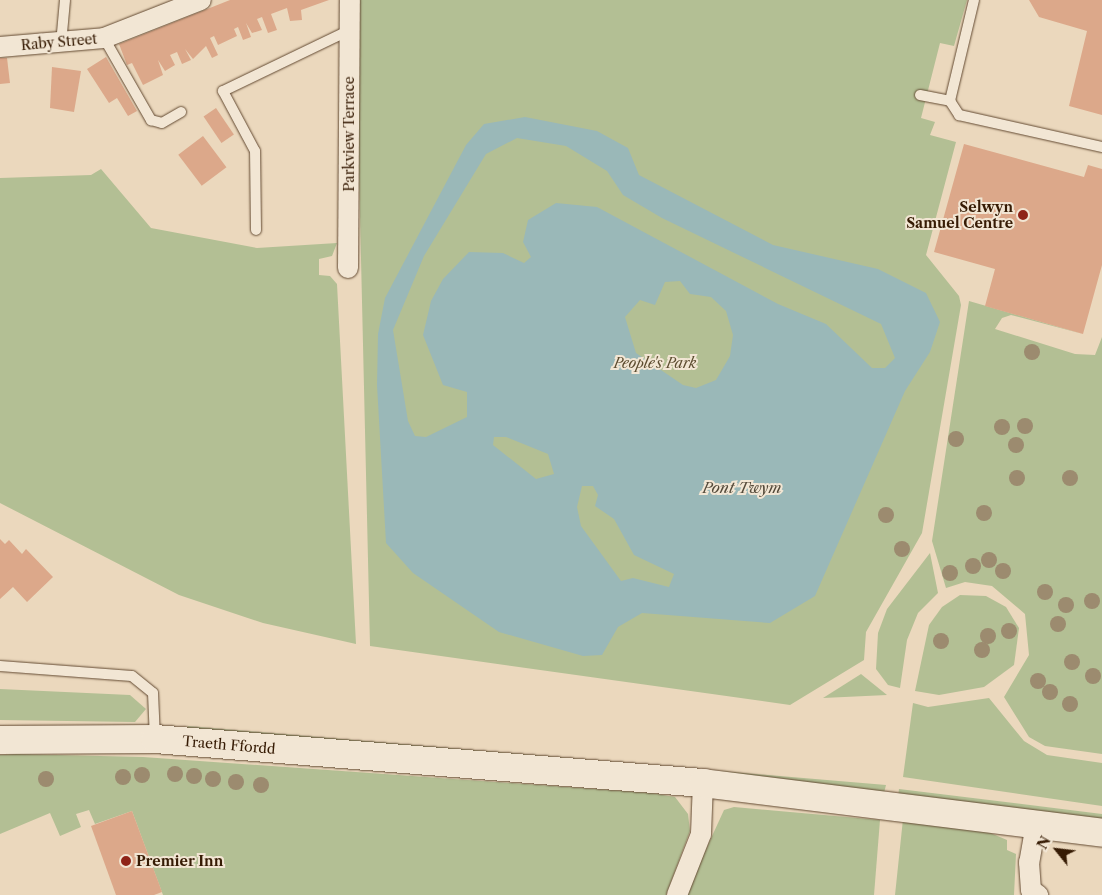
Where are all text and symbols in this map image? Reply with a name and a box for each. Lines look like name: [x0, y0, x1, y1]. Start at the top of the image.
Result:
street label: Raby Street: [20, 30, 98, 54]
street label: Parkview Terrace: [341, 76, 357, 192]
place label: Selwyn Samuel Centre: [906, 199, 1013, 232]
marker: Selwyn Samuel Centre: [1017, 209, 1029, 221]
park label: People's Park: [614, 355, 696, 371]
water label: Pont Twym: [703, 479, 781, 497]
street label: Traeth Ffordd: [182, 733, 276, 757]
north arrow: [1032, 825, 1082, 875]
text: N: [1033, 833, 1055, 852]
place label: Premier Inn: [136, 853, 223, 869]
marker: Premier Inn: [120, 855, 132, 867]

